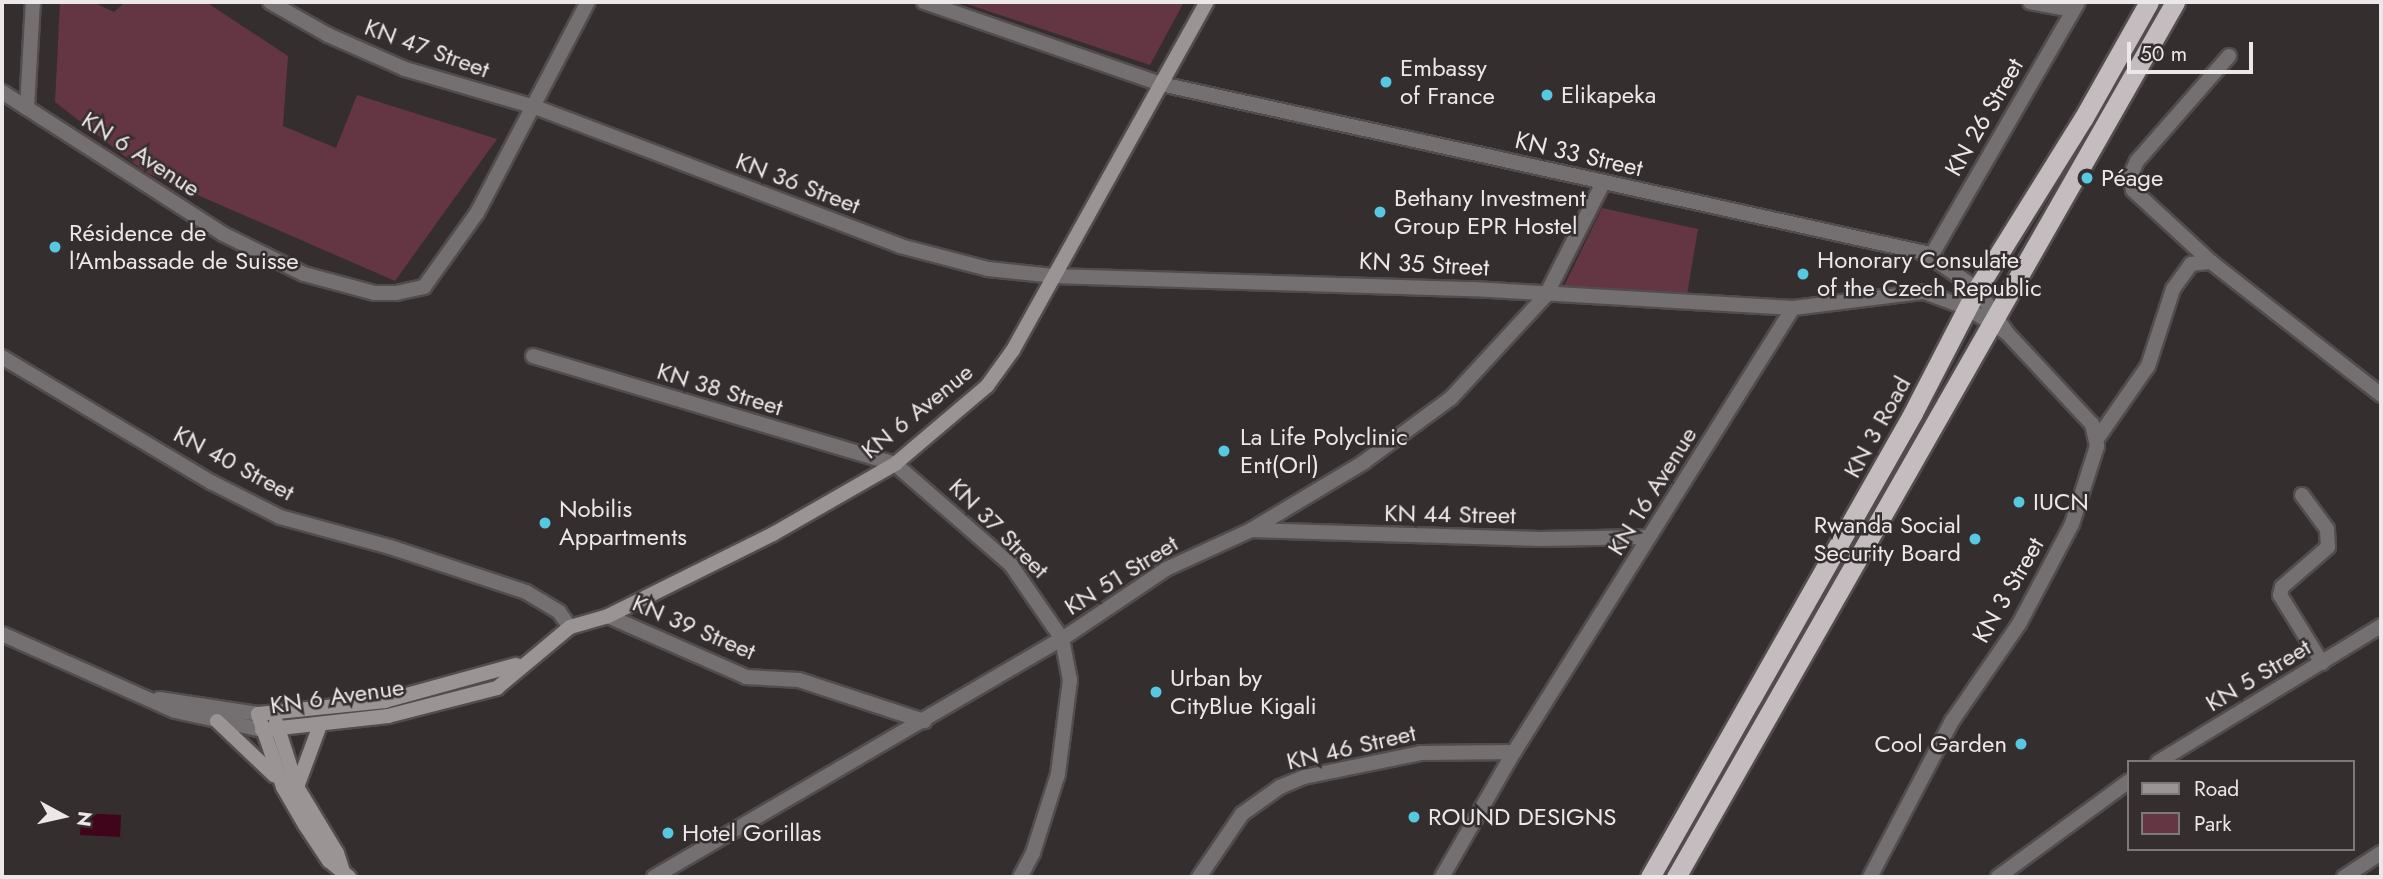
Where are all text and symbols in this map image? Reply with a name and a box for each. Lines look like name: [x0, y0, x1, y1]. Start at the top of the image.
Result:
street label: KN 47 Street: [361, 12, 493, 84]
scale bar: [2131, 28, 2257, 72]
text: 50 m: [2140, 39, 2187, 69]
street label: KN 26 Street: [1939, 53, 2029, 181]
place label: Embassy of France: [1400, 54, 1495, 110]
marker: Embassy of France: [1378, 74, 1394, 90]
place label: Elikapeka: [1561, 81, 1656, 109]
marker: Elikapeka: [1539, 87, 1555, 103]
street label: KN 6 Avenue: [76, 105, 206, 203]
street label: KN 33 Street: [1512, 125, 1646, 183]
street label: KN 36 Street: [732, 146, 864, 220]
place label: Péage: [2101, 164, 2163, 192]
marker: Péage: [2079, 170, 2095, 186]
place label: Bethany Investment Group EPR Hostel: [1394, 184, 1586, 240]
marker: Bethany Investment Group EPR Hostel: [1372, 204, 1388, 220]
place label: Résidence de l'Ambassade de Suisse: [69, 219, 299, 275]
marker: Résidence de l'Ambassade de Suisse: [47, 239, 63, 255]
street label: KN 35 Street: [1358, 246, 1490, 282]
place label: Honorary Consulate of the Czech Republic: [1817, 246, 2042, 302]
marker: Honorary Consulate of the Czech Republic: [1795, 266, 1811, 282]
street label: KN 38 Street: [654, 356, 786, 422]
street label: KN 6 Avenue: [855, 357, 979, 465]
street label: KN 3 Road: [1837, 371, 1917, 483]
street label: KN 40 Street: [169, 419, 299, 507]
street label: KN 16 Avenue: [1601, 421, 1703, 561]
place label: La Life Polyclinic Ent(Orl): [1240, 423, 1408, 479]
marker: La Life Polyclinic Ent(Orl): [1214, 441, 1234, 461]
street label: KN 37 Street: [943, 472, 1055, 584]
place label: IUCN: [2033, 488, 2089, 516]
marker: IUCN: [2011, 494, 2027, 510]
place label: Nobilis Appartments: [559, 495, 687, 551]
street label: KN 44 Street: [1384, 498, 1516, 530]
place label: Rwanda Social Security Board: [1813, 511, 1961, 567]
marker: Nobilis Appartments: [537, 515, 553, 531]
street label: KN 51 Street: [1059, 529, 1183, 621]
marker: Rwanda Social Security Board: [1967, 531, 1983, 547]
street label: KN 3 Street: [1966, 532, 2050, 648]
street label: KN 39 Street: [628, 588, 760, 666]
street label: KN 5 Street: [2200, 632, 2316, 718]
place label: Urban by CityBlue Kigali: [1170, 664, 1317, 720]
street label: KN 6 Avenue: [268, 672, 406, 720]
marker: Urban by CityBlue Kigali: [1148, 684, 1164, 700]
street label: KN 46 Street: [1284, 718, 1418, 776]
place label: Cool Garden: [1875, 730, 2007, 758]
marker: Cool Garden: [2013, 736, 2029, 752]
legend: [2128, 760, 2355, 851]
text: Road: [2194, 774, 2239, 804]
north arrow: [28, 781, 98, 851]
place label: ROUND DESIGNS: [1428, 803, 1616, 831]
marker: ROUND DESIGNS: [1406, 809, 1422, 825]
text: Park: [2194, 809, 2231, 839]
text: N: [70, 810, 99, 828]
place label: Hotel Gorillas: [682, 819, 822, 847]
marker: Hotel Gorillas: [660, 825, 676, 841]

